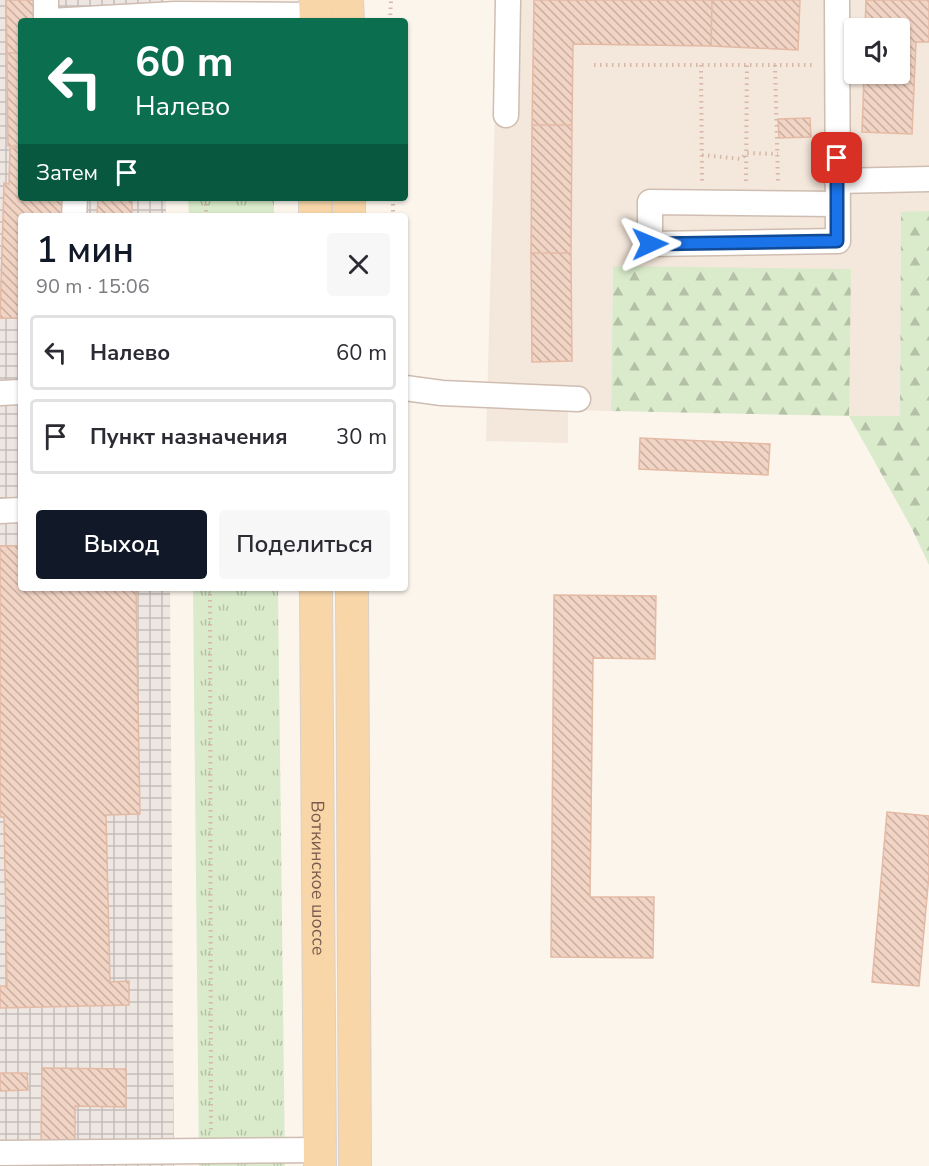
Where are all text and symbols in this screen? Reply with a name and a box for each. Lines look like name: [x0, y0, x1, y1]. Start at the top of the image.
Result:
map controls: [844, 18, 910, 84]
button: sound: [844, 18, 910, 84]
text: 60 m: [135, 34, 234, 91]
icon: left: [36, 42, 114, 120]
text: Налево: [135, 88, 230, 125]
pin: [811, 132, 862, 183]
icon: arrive: [820, 141, 853, 174]
icon: arrive: [110, 156, 143, 189]
text: Затем: [36, 158, 98, 188]
position arrow: [618, 212, 682, 276]
text: 1 мин: [36, 226, 134, 275]
button: close: [327, 233, 390, 296]
text: 90 m · 15:06: [36, 273, 150, 300]
icon: left: [39, 336, 72, 369]
text: Налево: [90, 338, 170, 368]
text: 60 m: [336, 338, 387, 368]
icon: arrive: [39, 420, 72, 453]
text: Пункт назначения: [90, 422, 288, 452]
text: 30 m: [336, 422, 387, 452]
button: Выход: [36, 510, 207, 579]
button: Поделиться: [219, 510, 390, 579]
street label: Воткинское шоссе: [305, 800, 331, 956]

